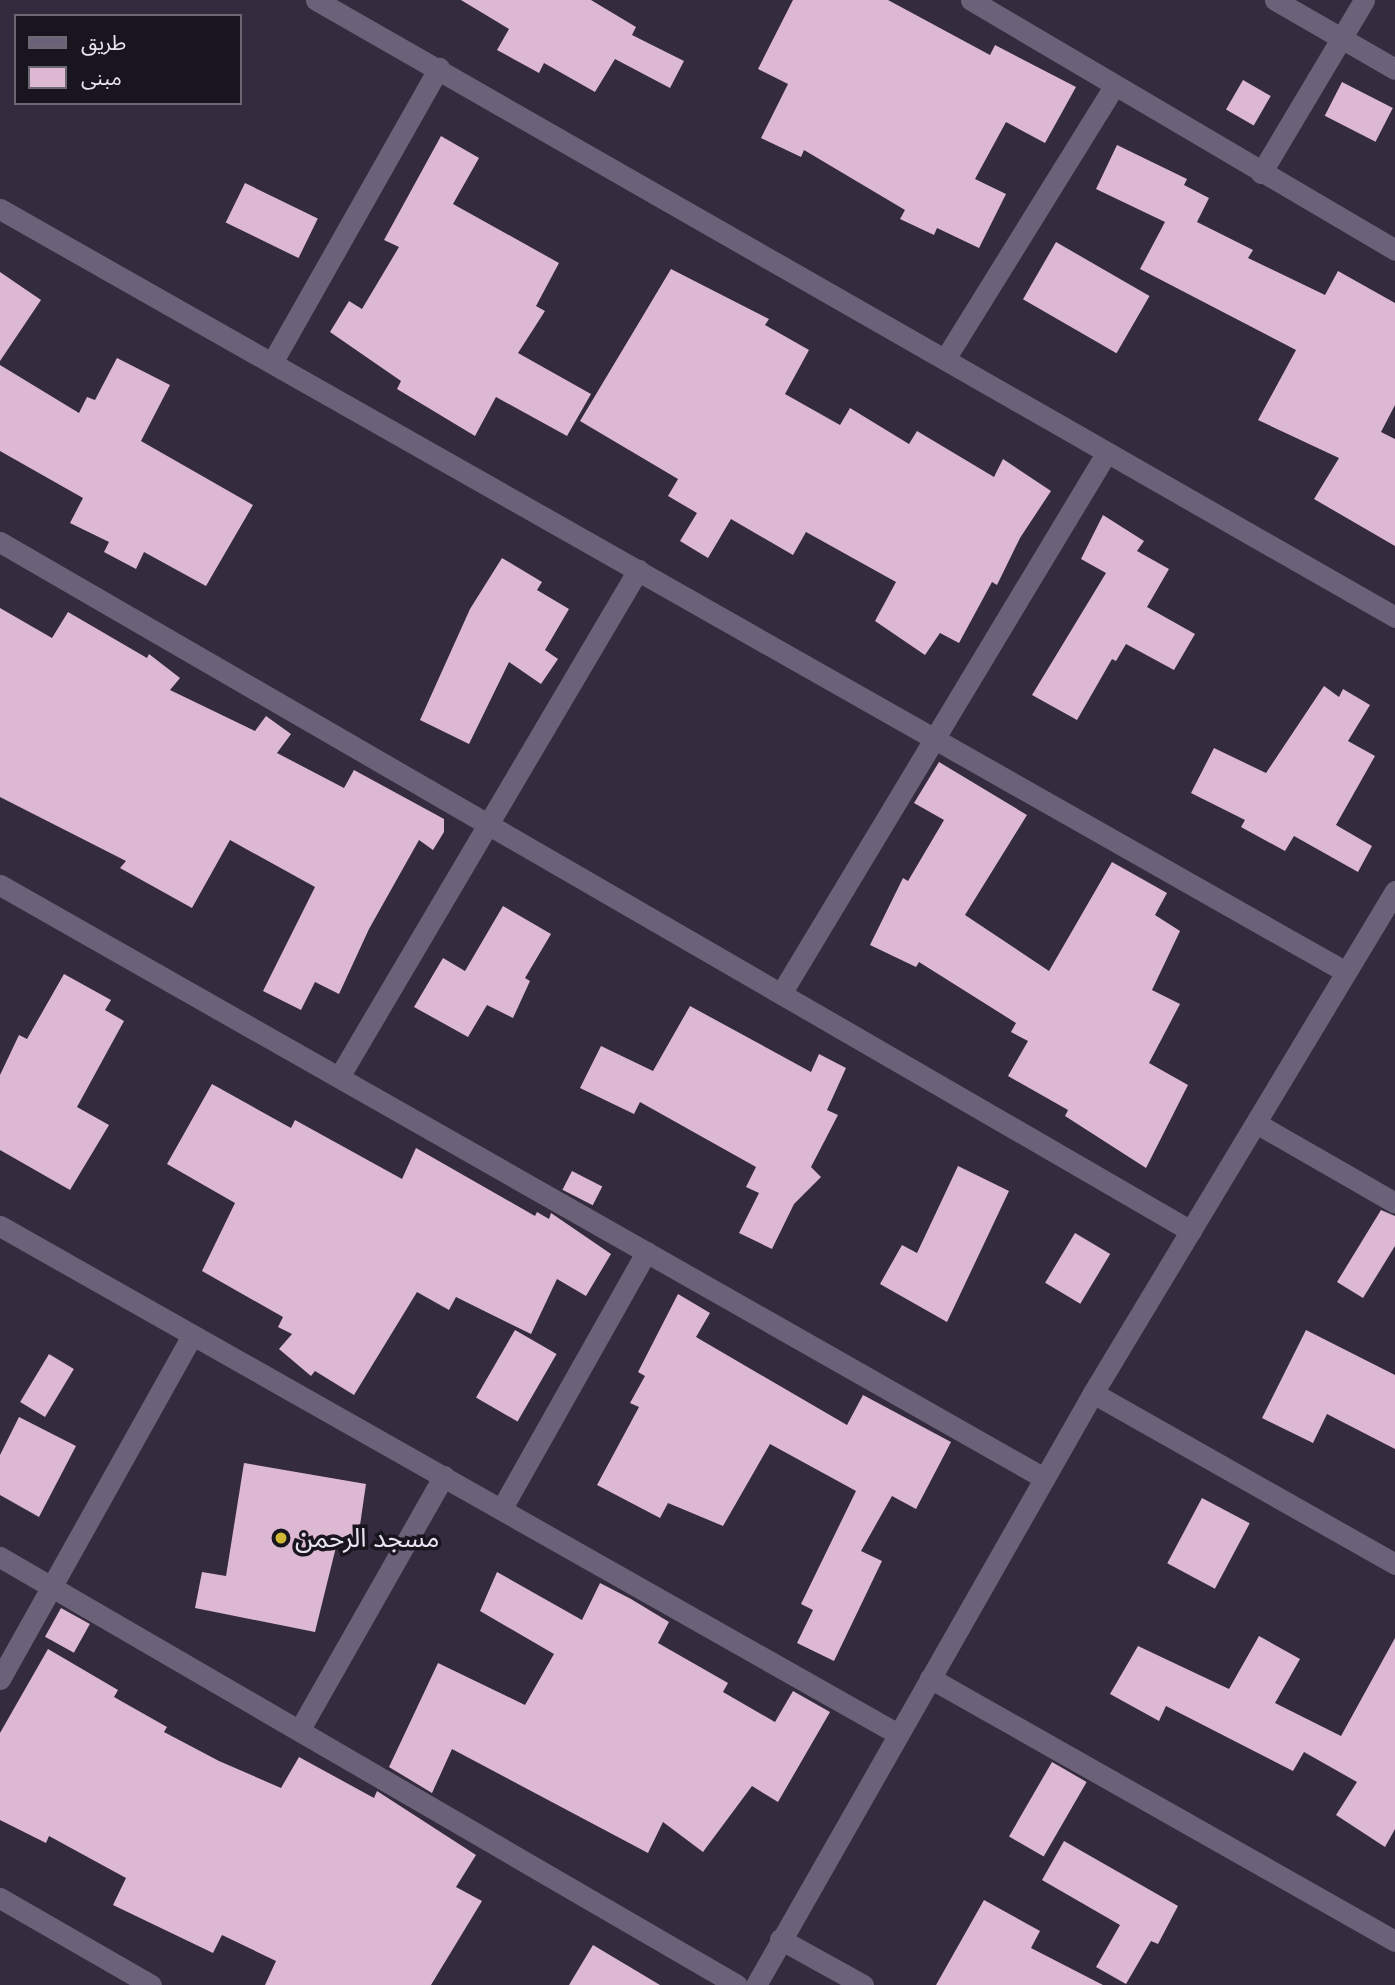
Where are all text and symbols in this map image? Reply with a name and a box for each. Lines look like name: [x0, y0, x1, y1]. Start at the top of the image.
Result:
legend: [14, 14, 242, 105]
text: طريق: [81, 29, 126, 55]
text: مبنى: [81, 64, 122, 90]
place label: مسجد الرحمن: [295, 1522, 439, 1554]
marker: مسجد الرحمن: [273, 1530, 289, 1546]

